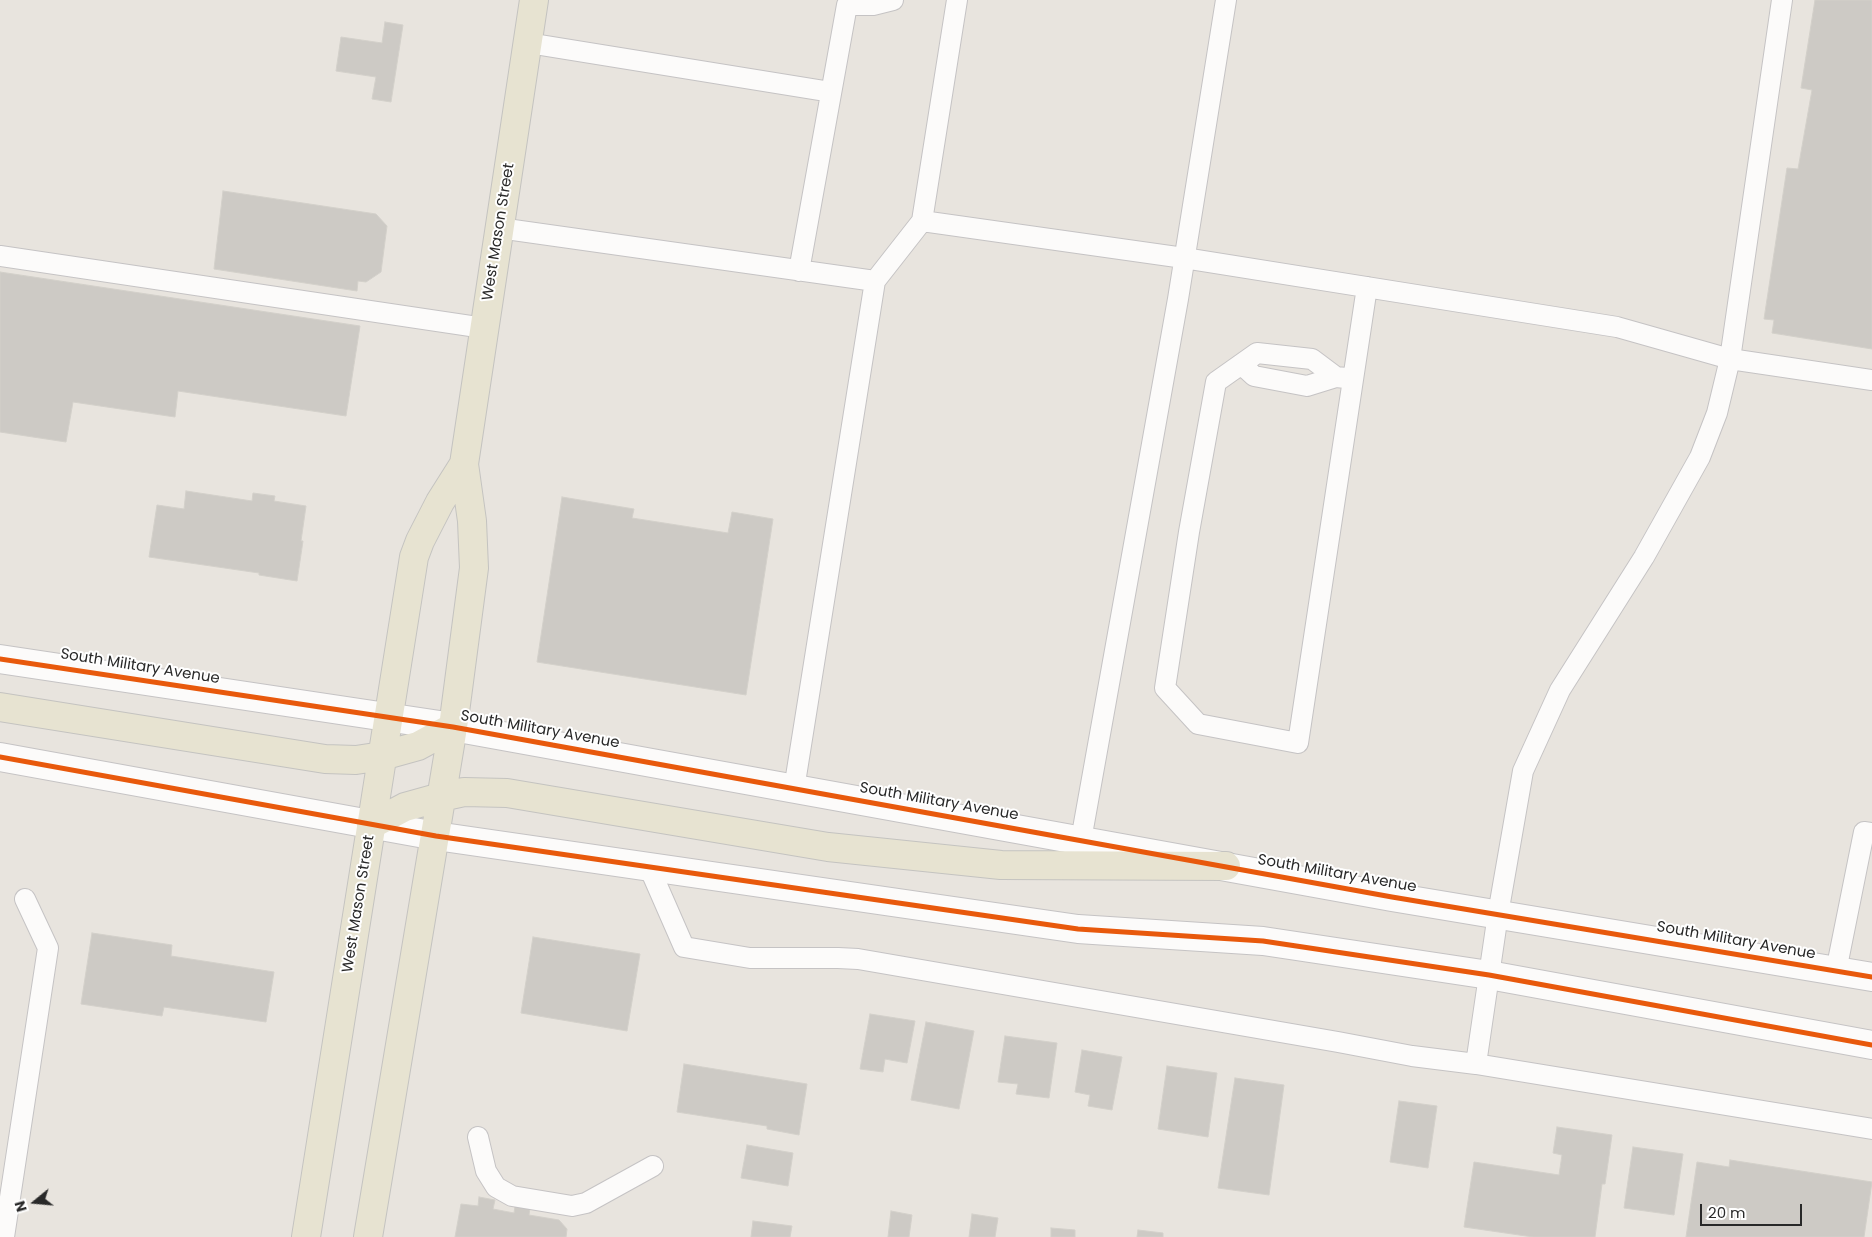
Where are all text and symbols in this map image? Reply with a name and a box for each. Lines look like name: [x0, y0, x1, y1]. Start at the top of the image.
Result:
street label: West Mason Street: [479, 162, 519, 302]
street label: South Military Avenue: [59, 646, 221, 688]
street label: South Military Avenue: [459, 707, 621, 753]
street label: South Military Avenue: [858, 779, 1020, 825]
street label: West Mason Street: [339, 834, 379, 974]
street label: South Military Avenue: [1256, 851, 1418, 897]
street label: South Military Avenue: [1655, 918, 1817, 964]
north arrow: [10, 1177, 60, 1227]
scale bar: [1702, 1194, 1804, 1226]
text: N: [10, 1198, 32, 1214]
text: 20 m: [1708, 1202, 1746, 1223]

